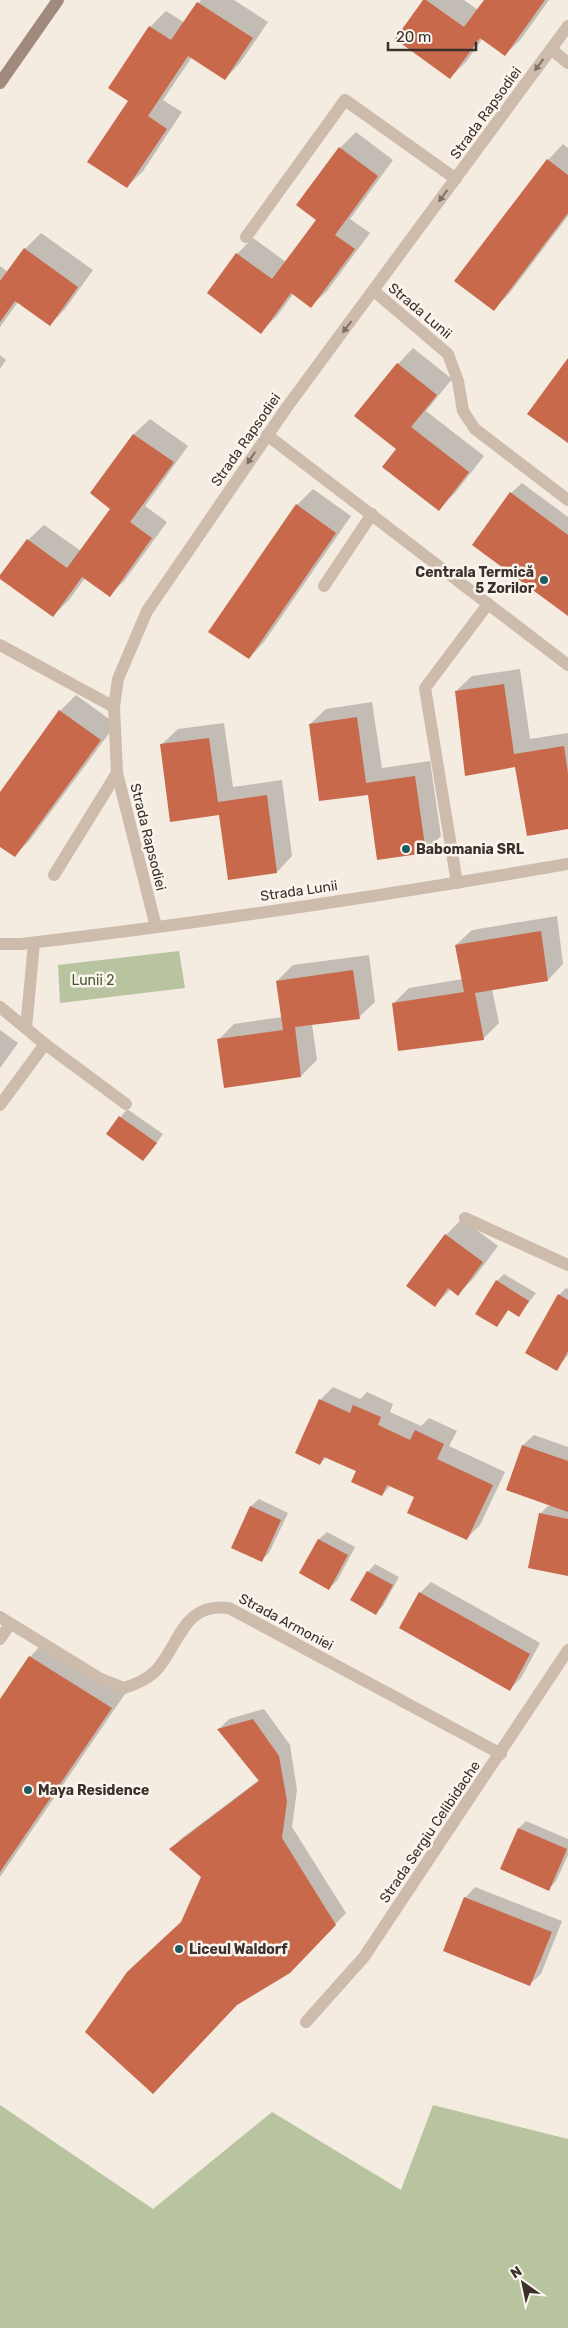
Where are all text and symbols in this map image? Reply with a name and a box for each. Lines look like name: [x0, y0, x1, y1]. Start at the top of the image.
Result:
scale bar: [388, 20, 476, 52]
text: 20 m: [396, 28, 431, 46]
one-way arrow: [534, 58, 544, 72]
street label: Strada Rapsodiei: [447, 64, 525, 162]
one-way arrow: [438, 189, 449, 202]
street label: Strada Lunii: [385, 279, 455, 343]
one-way arrow: [342, 320, 352, 334]
street label: Strada Rapsodiei: [207, 390, 285, 490]
one-way arrow: [246, 452, 256, 465]
place label: Centrala Termică 5 Zorilor: [415, 564, 535, 597]
marker: Centrala Termică 5 Zorilor: [538, 574, 550, 586]
street label: Strada Rapsodiei: [126, 782, 170, 892]
place label: Babomania SRL: [416, 841, 525, 858]
marker: Babomania SRL: [400, 843, 412, 855]
street label: Strada Lunii: [259, 877, 339, 905]
park label: Lunii 2: [72, 972, 115, 989]
street label: Strada Armoniei: [236, 1590, 336, 1654]
street label: Strada Sergiu Celibidache: [376, 1758, 484, 1906]
place label: Maya Residence: [38, 1782, 149, 1799]
marker: Maya Residence: [22, 1784, 34, 1796]
place label: Liceul Waldorf: [189, 1941, 288, 1958]
marker: Liceul Waldorf: [173, 1943, 185, 1955]
north arrow: [498, 2258, 548, 2308]
text: N: [507, 2263, 525, 2282]

